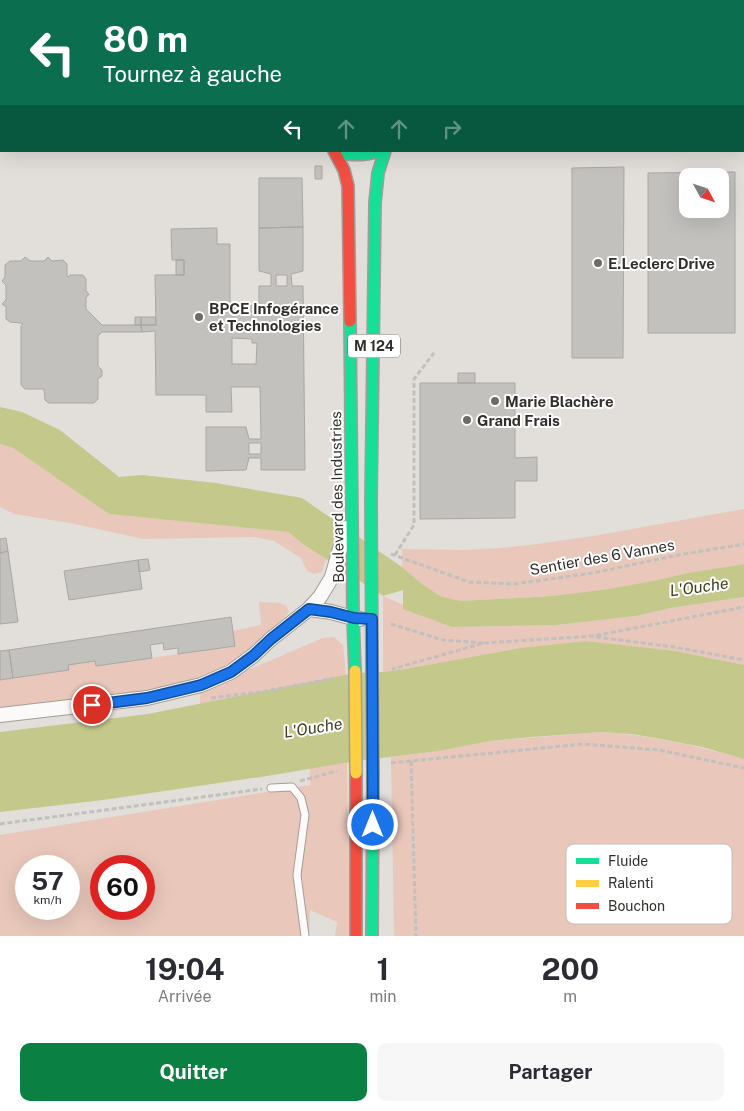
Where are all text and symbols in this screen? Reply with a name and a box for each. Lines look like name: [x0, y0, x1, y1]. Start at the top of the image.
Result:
text: 80 m: [103, 19, 188, 60]
icon: left: [20, 20, 85, 85]
text: Tournez à gauche: [103, 61, 282, 87]
icon: left: [279, 115, 307, 143]
icon: ahead: [332, 115, 360, 143]
icon: ahead: [385, 115, 413, 143]
icon: right: [438, 115, 466, 143]
north arrow: [679, 168, 729, 218]
map controls: [679, 168, 729, 218]
place label: E.Leclerc Drive: [608, 255, 715, 272]
marker: E.Leclerc Drive: [592, 257, 604, 269]
place label: BPCE Infogérance et Technologies: [209, 300, 339, 334]
marker: BPCE Infogérance et Technologies: [193, 311, 205, 323]
road number: M 124: [348, 334, 400, 358]
place label: Marie Blachère: [505, 393, 614, 410]
marker: Marie Blachère: [489, 395, 501, 407]
street label: Boulevard des Industries: [327, 411, 347, 583]
place label: Grand Frais: [477, 412, 560, 429]
marker: Grand Frais: [461, 414, 473, 426]
street label: Sentier des 6 Vannes: [528, 536, 676, 578]
water label: L'Ouche: [668, 573, 730, 601]
pin: [71, 684, 113, 726]
icon: arrive: [78, 691, 106, 719]
water label: L'Ouche: [282, 714, 344, 742]
position arrow: [346, 798, 398, 850]
legend: [566, 844, 732, 924]
text: Fluide: [608, 853, 648, 869]
speed limit sign: 60: [90, 855, 155, 920]
text: 57: [31, 866, 64, 896]
text: Ralenti: [608, 875, 654, 891]
text: km/h: [33, 893, 62, 907]
text: Bouchon: [608, 898, 665, 914]
text: 19:04: [145, 951, 225, 987]
text: 1: [377, 951, 389, 987]
text: 200: [541, 951, 599, 987]
text: Arrivée: [158, 987, 212, 1006]
text: min: [369, 987, 397, 1006]
text: m: [563, 987, 577, 1006]
button: Quitter: [20, 1043, 367, 1101]
button: Partager: [377, 1043, 724, 1101]

